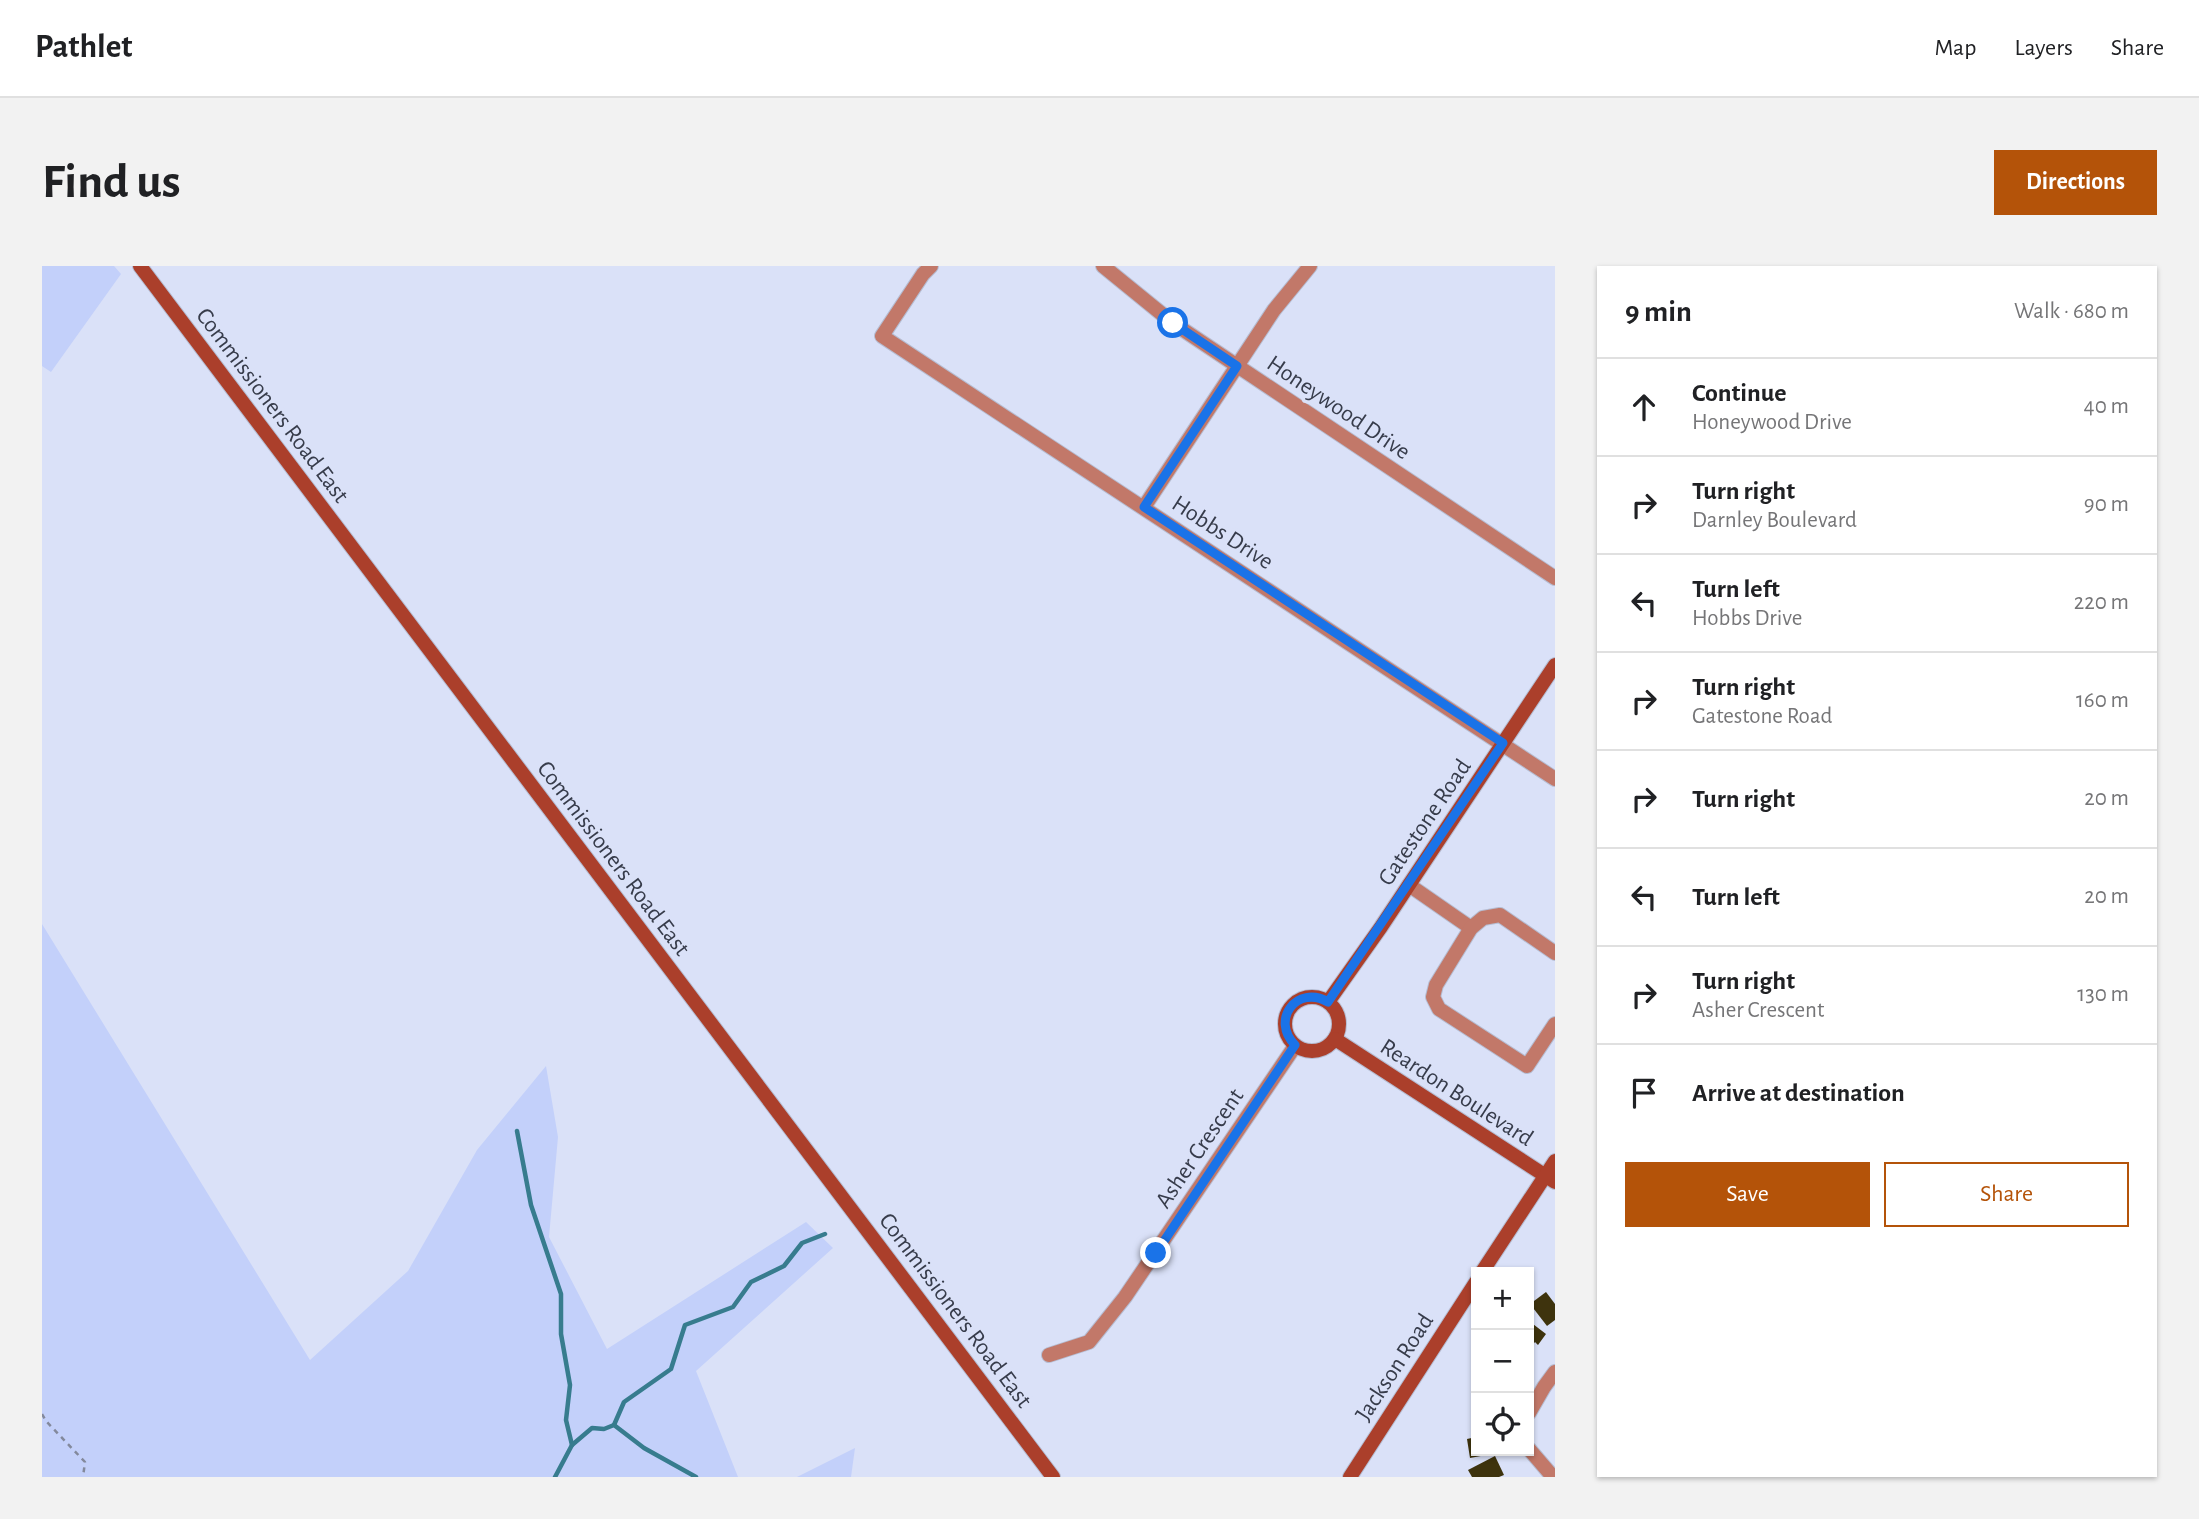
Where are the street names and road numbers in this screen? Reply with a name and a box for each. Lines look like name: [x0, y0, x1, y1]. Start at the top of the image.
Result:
street label: Commissioners Road East: [191, 304, 353, 508]
street label: Honeywood Drive: [1263, 351, 1414, 464]
street label: Hobbs Drive: [1168, 491, 1277, 574]
street label: Gatestone Road: [1374, 755, 1476, 890]
street label: Commissioners Road East: [532, 757, 694, 961]
street label: Reardon Boulevard: [1376, 1035, 1537, 1151]
street label: Asher Crescent: [1151, 1084, 1249, 1212]
street label: Commissioners Road East: [874, 1209, 1036, 1413]
street label: Jackson Road: [1351, 1310, 1438, 1426]

